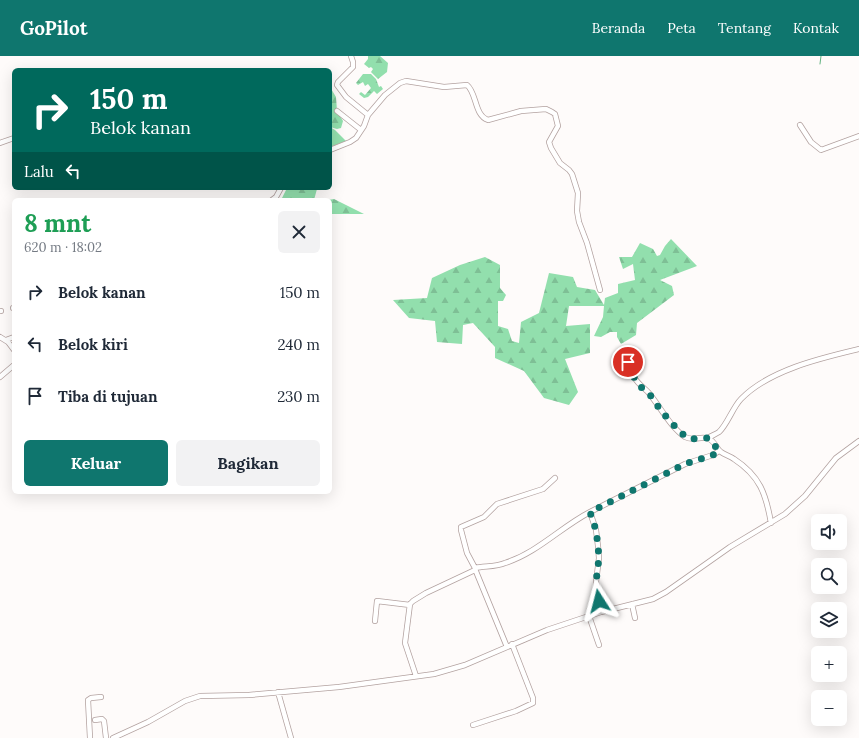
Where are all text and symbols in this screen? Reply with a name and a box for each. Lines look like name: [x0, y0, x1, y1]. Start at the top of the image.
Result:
text: GoPilot: [20, 16, 88, 40]
text: Beranda: [592, 19, 645, 37]
text: Peta: [667, 19, 696, 37]
text: Tentang: [718, 19, 771, 37]
text: Kontak: [793, 19, 839, 37]
text: 150 m: [90, 81, 167, 117]
icon: right: [24, 84, 76, 136]
text: Belok kanan: [90, 116, 191, 139]
icon: left: [62, 160, 84, 182]
text: Lalu: [24, 162, 54, 181]
text: 8 mnt: [24, 208, 91, 239]
button: close: [278, 211, 320, 253]
text: 620 m · 18:02: [24, 239, 102, 256]
icon: right: [24, 281, 46, 303]
text: Belok kanan: [58, 283, 146, 302]
text: 150 m: [280, 283, 320, 302]
icon: left: [24, 333, 46, 355]
text: Belok kiri: [58, 335, 128, 354]
text: 240 m: [277, 335, 320, 354]
pin: [611, 345, 645, 379]
icon: arrive: [617, 351, 639, 373]
icon: arrive: [24, 385, 46, 407]
text: Tiba di tujuan: [58, 387, 157, 406]
text: 230 m: [277, 387, 320, 406]
button: Keluar: [24, 440, 168, 486]
button: Bagikan: [176, 440, 320, 486]
map controls: [811, 514, 847, 726]
button: sound: [811, 514, 847, 550]
button: search: [811, 558, 847, 594]
position arrow: [578, 580, 620, 622]
button: layers: [811, 602, 847, 638]
button: +: [811, 646, 847, 682]
button: −: [811, 690, 847, 726]

